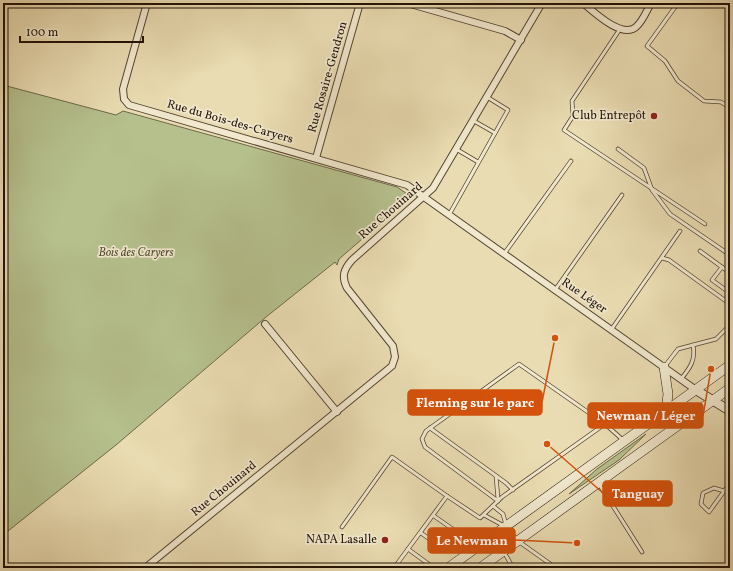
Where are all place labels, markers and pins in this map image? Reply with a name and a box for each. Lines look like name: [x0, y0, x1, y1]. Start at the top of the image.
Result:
place label: Club Entrepôt: [572, 108, 646, 124]
marker: Club Entrepôt: [649, 111, 659, 121]
callout: Fleming sur le parc: [408, 390, 542, 415]
callout: Newman / Léger: [588, 403, 703, 428]
callout: Tanguay: [603, 481, 672, 506]
callout: Le Newman: [428, 528, 515, 553]
place label: NAPA Lasalle: [306, 532, 377, 548]
marker: NAPA Lasalle: [380, 535, 390, 545]

